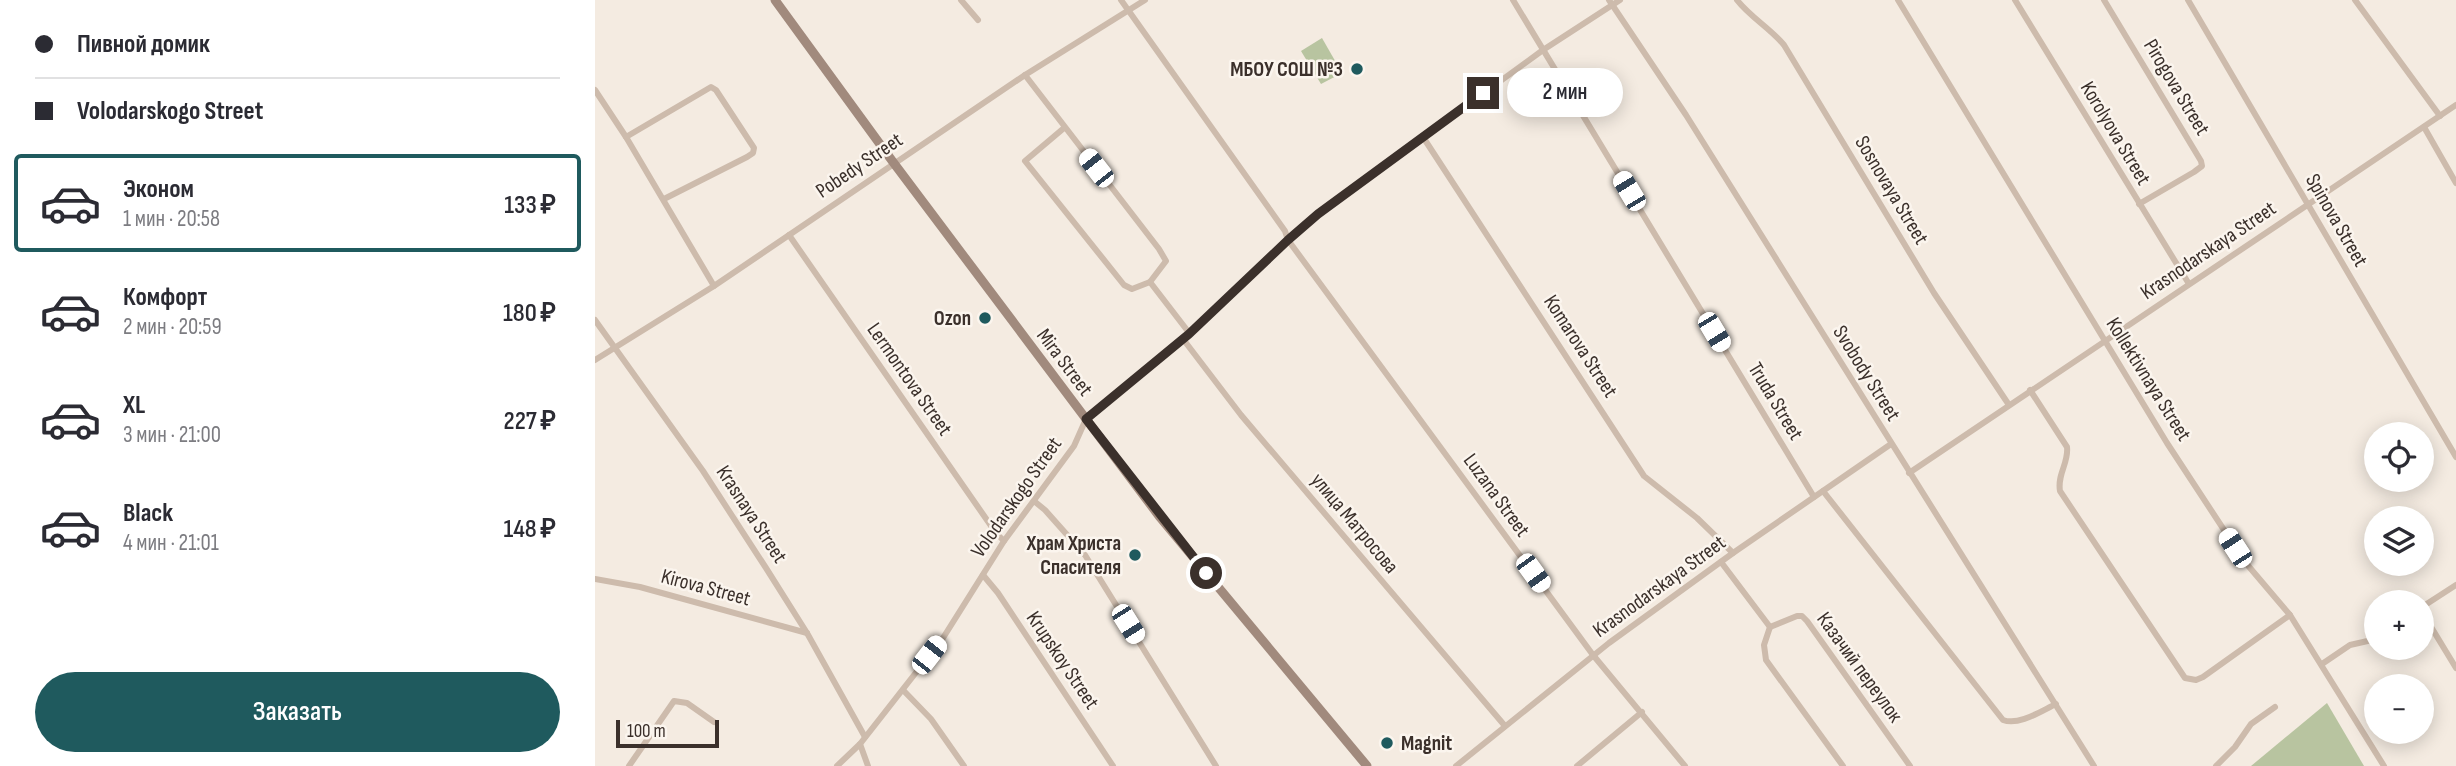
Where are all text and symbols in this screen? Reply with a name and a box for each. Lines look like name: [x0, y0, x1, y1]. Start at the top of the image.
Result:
text: Пивной домик: [77, 29, 210, 60]
street label: Pirogova Street: [2138, 35, 2215, 140]
place label: МБОУ СОШ №3: [1230, 57, 1343, 82]
marker: МБОУ СОШ №3: [1349, 61, 1365, 77]
callout: 2 мин: [1507, 68, 1623, 118]
route end: [1467, 77, 1499, 109]
street label: Korolyova Street: [2075, 77, 2156, 189]
text: 2 мин: [1543, 78, 1587, 106]
text: Volodarskogo Street: [77, 96, 263, 127]
street label: Pobedy Street: [811, 127, 907, 204]
street label: Sosnovaya Street: [1849, 132, 1934, 249]
car: [1075, 145, 1118, 191]
car: [1610, 168, 1649, 214]
street label: Spinova Street: [2300, 170, 2373, 271]
icon: car: [39, 172, 102, 235]
text: Эконом: [123, 174, 194, 205]
text: 133 ₽: [504, 190, 556, 221]
street label: Krasnodarskaya Street: [2136, 196, 2281, 305]
text: 1 мин · 20:58: [123, 205, 220, 233]
icon: car: [39, 280, 102, 343]
text: Комфорт: [123, 282, 207, 313]
street label: Komarova Street: [1538, 290, 1623, 402]
text: 180 ₽: [503, 298, 556, 329]
place label: Ozon: [934, 306, 971, 331]
car: [1695, 309, 1734, 355]
marker: Ozon: [977, 310, 993, 326]
text: 2 мин · 20:59: [123, 313, 222, 341]
street label: Kollektivnaya Street: [2101, 313, 2197, 446]
street label: Lermontova Street: [862, 318, 958, 440]
street label: Svobody Street: [1827, 321, 1906, 425]
street label: Mira Street: [1031, 324, 1098, 401]
street label: Truda Street: [1743, 358, 1809, 445]
icon: car: [39, 388, 102, 451]
text: XL: [123, 390, 145, 421]
text: 227 ₽: [504, 406, 556, 437]
text: 3 мин · 21:00: [123, 421, 221, 449]
map controls: [2364, 422, 2434, 744]
button: locate: [2364, 422, 2434, 492]
street label: Volodarskogo Street: [966, 432, 1067, 562]
street label: Luzana Street: [1458, 449, 1535, 542]
street label: Krasnaya Street: [711, 461, 792, 568]
street label: улица Матросова: [1305, 468, 1404, 579]
icon: car: [39, 496, 102, 559]
text: Black: [123, 498, 173, 529]
button: layers: [2364, 506, 2434, 576]
text: 148 ₽: [503, 514, 556, 545]
car: [2215, 525, 2256, 571]
text: 4 мин · 21:01: [123, 529, 219, 557]
street label: Krasnodarskaya Street: [1588, 530, 1731, 643]
place label: Храм Христа Спасителя: [1025, 531, 1121, 580]
marker: Храм Христа Спасителя: [1127, 547, 1143, 563]
car: [1513, 550, 1554, 596]
route start: [1190, 557, 1222, 589]
street label: Kirova Street: [659, 564, 753, 611]
button: +: [2364, 590, 2434, 660]
car: [1108, 601, 1149, 647]
street label: Krupskoy Street: [1021, 607, 1104, 714]
street label: Казачий переулок: [1811, 607, 1908, 727]
car: [908, 632, 951, 678]
button: Заказать: [35, 672, 560, 752]
button: −: [2364, 674, 2434, 744]
scale bar: [616, 717, 719, 749]
text: 100 m: [627, 720, 666, 743]
place label: Magnit: [1401, 731, 1452, 756]
marker: Magnit: [1379, 735, 1395, 751]

